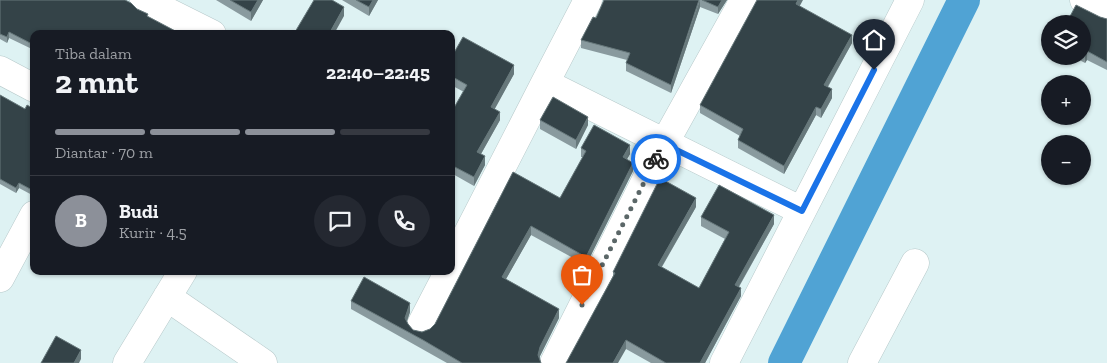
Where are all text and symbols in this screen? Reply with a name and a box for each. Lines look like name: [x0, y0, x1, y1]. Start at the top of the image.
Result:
map controls: [1041, 15, 1091, 185]
button: layers: [1041, 15, 1091, 65]
pin: [853, 19, 895, 70]
icon: home: [860, 26, 888, 54]
text: Tiba dalam: [55, 44, 132, 63]
text: 22:40–22:45: [326, 61, 430, 84]
text: 2 mnt: [55, 63, 138, 101]
button: +: [1041, 75, 1091, 125]
courier: [631, 134, 681, 184]
button: −: [1041, 135, 1091, 185]
text: Diantar · 70 m: [55, 143, 153, 162]
icon: bike: [642, 145, 670, 173]
button: chat: [314, 195, 366, 247]
button: phone: [378, 195, 430, 247]
text: Budi: [119, 200, 158, 223]
text: B: [75, 209, 87, 232]
text: Kurir · 4.5: [119, 223, 187, 242]
pin: [561, 254, 603, 305]
icon: bag: [568, 261, 596, 289]

